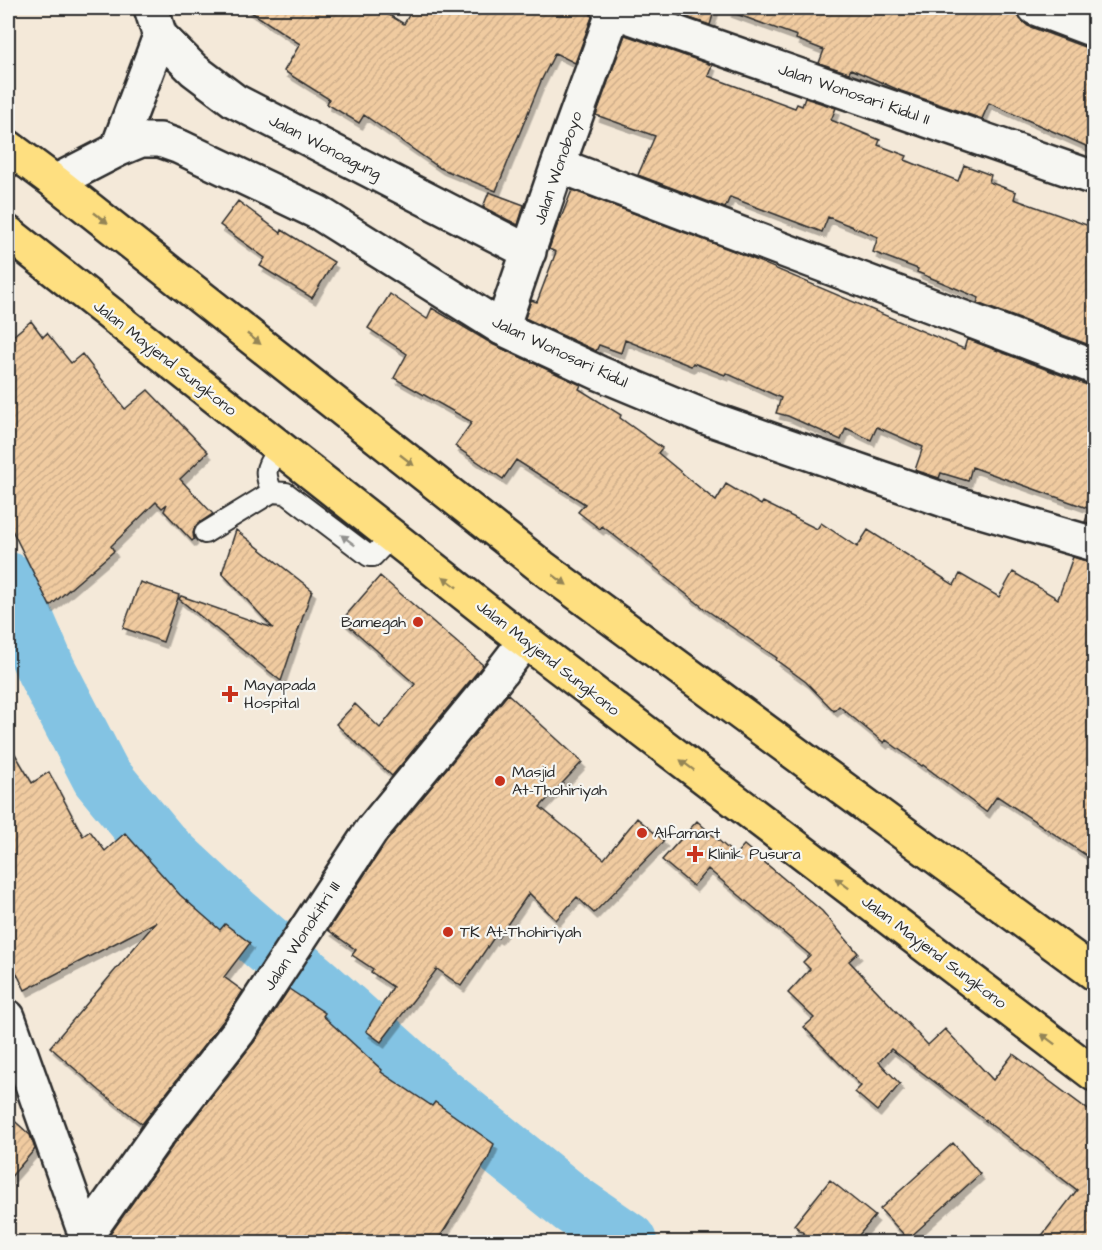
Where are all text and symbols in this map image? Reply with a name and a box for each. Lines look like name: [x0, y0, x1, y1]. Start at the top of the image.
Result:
street label: Jalan Wonosari Kidul II: [775, 58, 933, 130]
street label: Jalan Wonoboyo: [528, 108, 589, 228]
street label: Jalan Wonoagung: [265, 109, 385, 186]
one-way arrow: [93, 212, 108, 224]
street label: Jalan Mayjend Sungkono: [88, 295, 241, 422]
street label: Jalan Wonosari Kidul: [489, 311, 631, 393]
one-way arrow: [246, 332, 261, 345]
one-way arrow: [399, 453, 414, 465]
one-way arrow: [340, 535, 355, 547]
one-way arrow: [552, 574, 568, 586]
one-way arrow: [442, 576, 457, 588]
street label: Jalan Mayjend Sungkono: [471, 595, 624, 722]
place label: Bamegah: [341, 611, 406, 634]
marker: Bamegah: [411, 615, 425, 629]
place label: Mayapada Hospital: [244, 674, 316, 714]
marker: Mayapada Hospital: [221, 685, 239, 703]
one-way arrow: [680, 759, 695, 771]
place label: Masjid At-Thohiriyah: [512, 761, 607, 802]
marker: Masjid At-Thohiriyah: [493, 774, 507, 788]
place label: Alfamart: [654, 822, 721, 844]
marker: Alfamart: [635, 826, 649, 840]
place label: Klinik Pusura: [708, 843, 801, 865]
marker: Klinik Pusura: [686, 845, 704, 863]
street label: Jalan Wonokitri III: [258, 877, 346, 995]
one-way arrow: [835, 877, 850, 889]
street label: Jalan Mayjend Sungkono: [856, 890, 1011, 1015]
place label: TK At-Thohiriyah: [460, 921, 581, 944]
marker: TK At-Thohiriyah: [441, 925, 455, 939]
one-way arrow: [1040, 1032, 1056, 1045]

